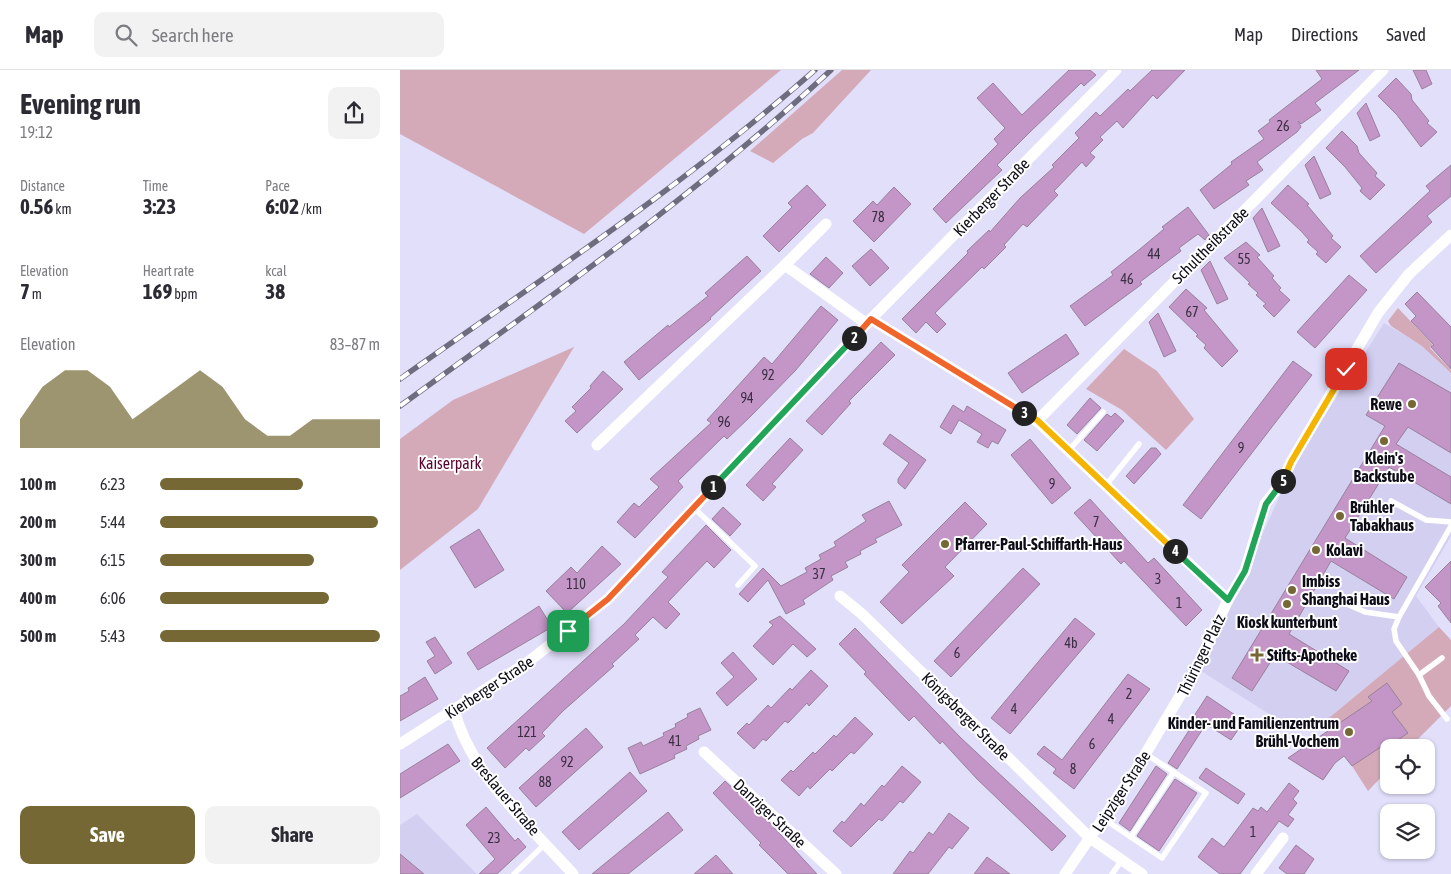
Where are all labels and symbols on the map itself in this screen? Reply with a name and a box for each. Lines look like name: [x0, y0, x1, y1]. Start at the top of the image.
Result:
house number: 26: [1276, 118, 1290, 134]
street label: Kierberger Straße: [949, 154, 1033, 240]
street label: Schultheißstraße: [1168, 203, 1252, 287]
house number: 78: [871, 209, 885, 225]
house number: 44: [1147, 246, 1161, 262]
house number: 55: [1237, 251, 1251, 267]
house number: 46: [1120, 271, 1134, 287]
house number: 67: [1185, 304, 1199, 320]
pin: 2: [842, 326, 866, 350]
pin: [1325, 348, 1367, 390]
house number: 92: [761, 367, 775, 383]
house number: 94: [740, 390, 754, 406]
place label: Rewe: [1370, 395, 1402, 413]
marker: Rewe: [1406, 398, 1418, 410]
pin: 3: [1012, 400, 1036, 426]
house number: 96: [717, 414, 731, 430]
marker: Klein's Backstube: [1378, 435, 1390, 447]
house number: 9: [1238, 440, 1244, 456]
place label: Klein's Backstube: [1354, 449, 1414, 485]
park label: Kaiserpark: [418, 454, 482, 473]
pin: 5: [1270, 468, 1296, 494]
pin: 1: [700, 474, 726, 500]
house number: 9: [1049, 476, 1055, 492]
place label: Brühler Tabakhaus: [1350, 498, 1414, 534]
marker: Brühler Tabakhaus: [1334, 510, 1346, 522]
house number: 7: [1093, 514, 1099, 530]
place label: Pfarrer-Paul-Schiffarth-Haus: [955, 535, 1123, 553]
marker: Pfarrer-Paul-Schiffarth-Haus: [939, 538, 951, 550]
pin: 4: [1162, 538, 1188, 564]
place label: Kolavi: [1326, 541, 1363, 559]
marker: Kolavi: [1310, 544, 1322, 556]
house number: 37: [812, 566, 826, 582]
house number: 3: [1155, 571, 1161, 587]
place label: Imbiss Shanghai Haus: [1302, 572, 1390, 608]
house number: 110: [566, 576, 586, 592]
marker: Imbiss Shanghai Haus: [1286, 584, 1298, 596]
house number: 1: [1176, 595, 1182, 611]
marker: Kiosk kunterbunt: [1281, 598, 1293, 610]
pin: [547, 610, 589, 652]
street label: Thüringer Platz: [1173, 611, 1230, 699]
place label: Kiosk kunterbunt: [1237, 613, 1338, 631]
house number: 4b: [1064, 635, 1078, 651]
house number: 6: [954, 645, 961, 661]
place label: Stifts-Apotheke: [1267, 646, 1357, 664]
marker: Stifts-Apotheke: [1251, 649, 1263, 661]
street label: Kierberger Straße: [442, 652, 537, 723]
street label: Königsberger Straße: [918, 668, 1014, 764]
house number: 2: [1126, 686, 1132, 702]
house number: 4: [1011, 701, 1018, 717]
house number: 4: [1108, 711, 1115, 727]
place label: Kinder- und Familienzentrum Brühl-Vochem: [1168, 714, 1339, 750]
house number: 121: [517, 724, 537, 740]
marker: Kinder- und Familienzentrum Brühl-Vochem: [1343, 726, 1355, 738]
house number: 41: [668, 733, 682, 749]
house number: 6: [1089, 736, 1096, 752]
street label: Leipziger Straße: [1088, 747, 1155, 835]
street label: Breslauer Straße: [468, 753, 544, 839]
house number: 92: [560, 754, 574, 770]
house number: 8: [1070, 761, 1077, 777]
house number: 88: [538, 774, 552, 790]
street label: Danziger Straße: [729, 775, 810, 852]
house number: 1: [1250, 824, 1256, 840]
house number: 23: [487, 830, 501, 846]

